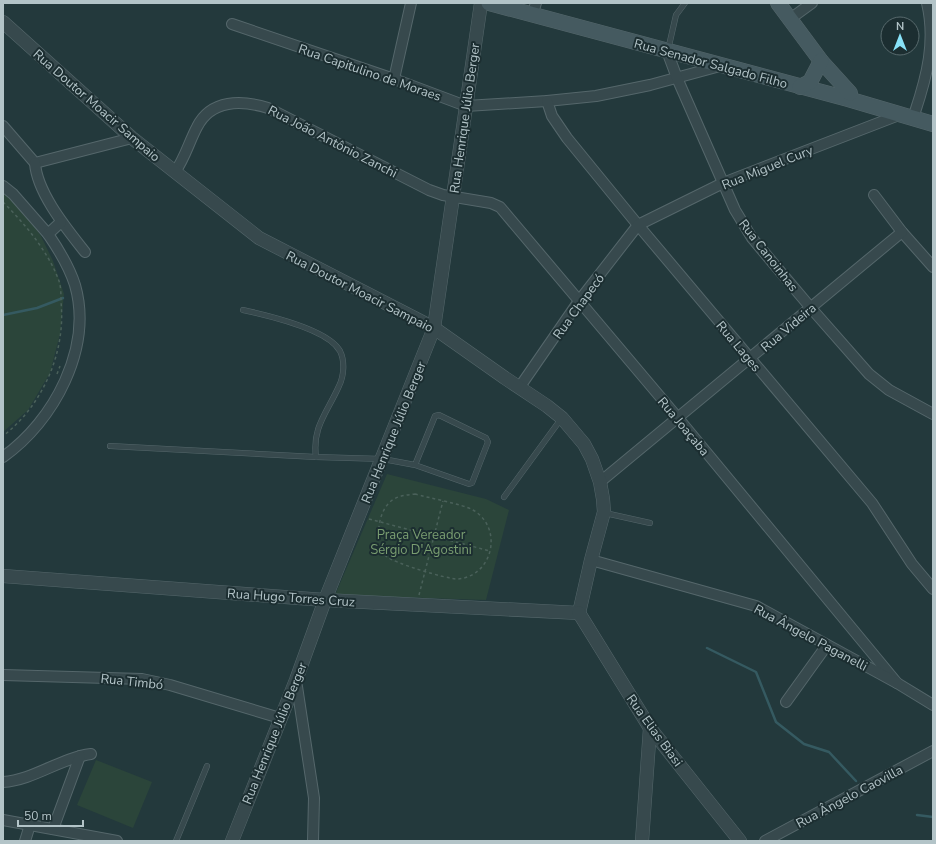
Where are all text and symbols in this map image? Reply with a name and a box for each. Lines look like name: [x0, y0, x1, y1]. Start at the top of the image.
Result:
north arrow: [880, 16, 920, 56]
text: N: [896, 19, 904, 34]
street label: Rua Senador Salgado Filho: [632, 35, 789, 93]
street label: Rua Capitulino de Moraes: [296, 40, 443, 106]
street label: Rua Henrique Júlio Berger: [446, 41, 485, 194]
street label: Rua Doutor Moacir Sampaio: [29, 45, 164, 166]
street label: Rua João Antônio Zanchi: [265, 101, 400, 182]
street label: Rua Miguel Cury: [719, 141, 816, 194]
street label: Rua Canoinhas: [734, 216, 802, 296]
street label: Rua Doutor Moacir Sampaio: [283, 247, 436, 337]
street label: Rua Chapecó: [549, 270, 609, 343]
street label: Rua Videira: [757, 299, 820, 356]
street label: Rua Lages: [712, 318, 765, 376]
street label: Rua Henrique Júlio Berger: [357, 358, 431, 506]
street label: Rua Joaçaba: [653, 393, 713, 460]
park label: Praça Vereador Sérgio D'Agostini: [370, 526, 472, 559]
street label: Rua Hugo Torres Cruz: [226, 585, 355, 611]
street label: Rua Ângelo Paganelli: [751, 599, 871, 675]
street label: Rua Henrique Júlio Berger: [238, 659, 312, 807]
street label: Rua Timbó: [100, 670, 164, 694]
street label: Rua Elias Biasi: [622, 691, 686, 770]
street label: Rua Ângelo Caovilla: [792, 760, 906, 833]
scale bar: [18, 802, 83, 828]
text: 50 m: [24, 808, 52, 824]

